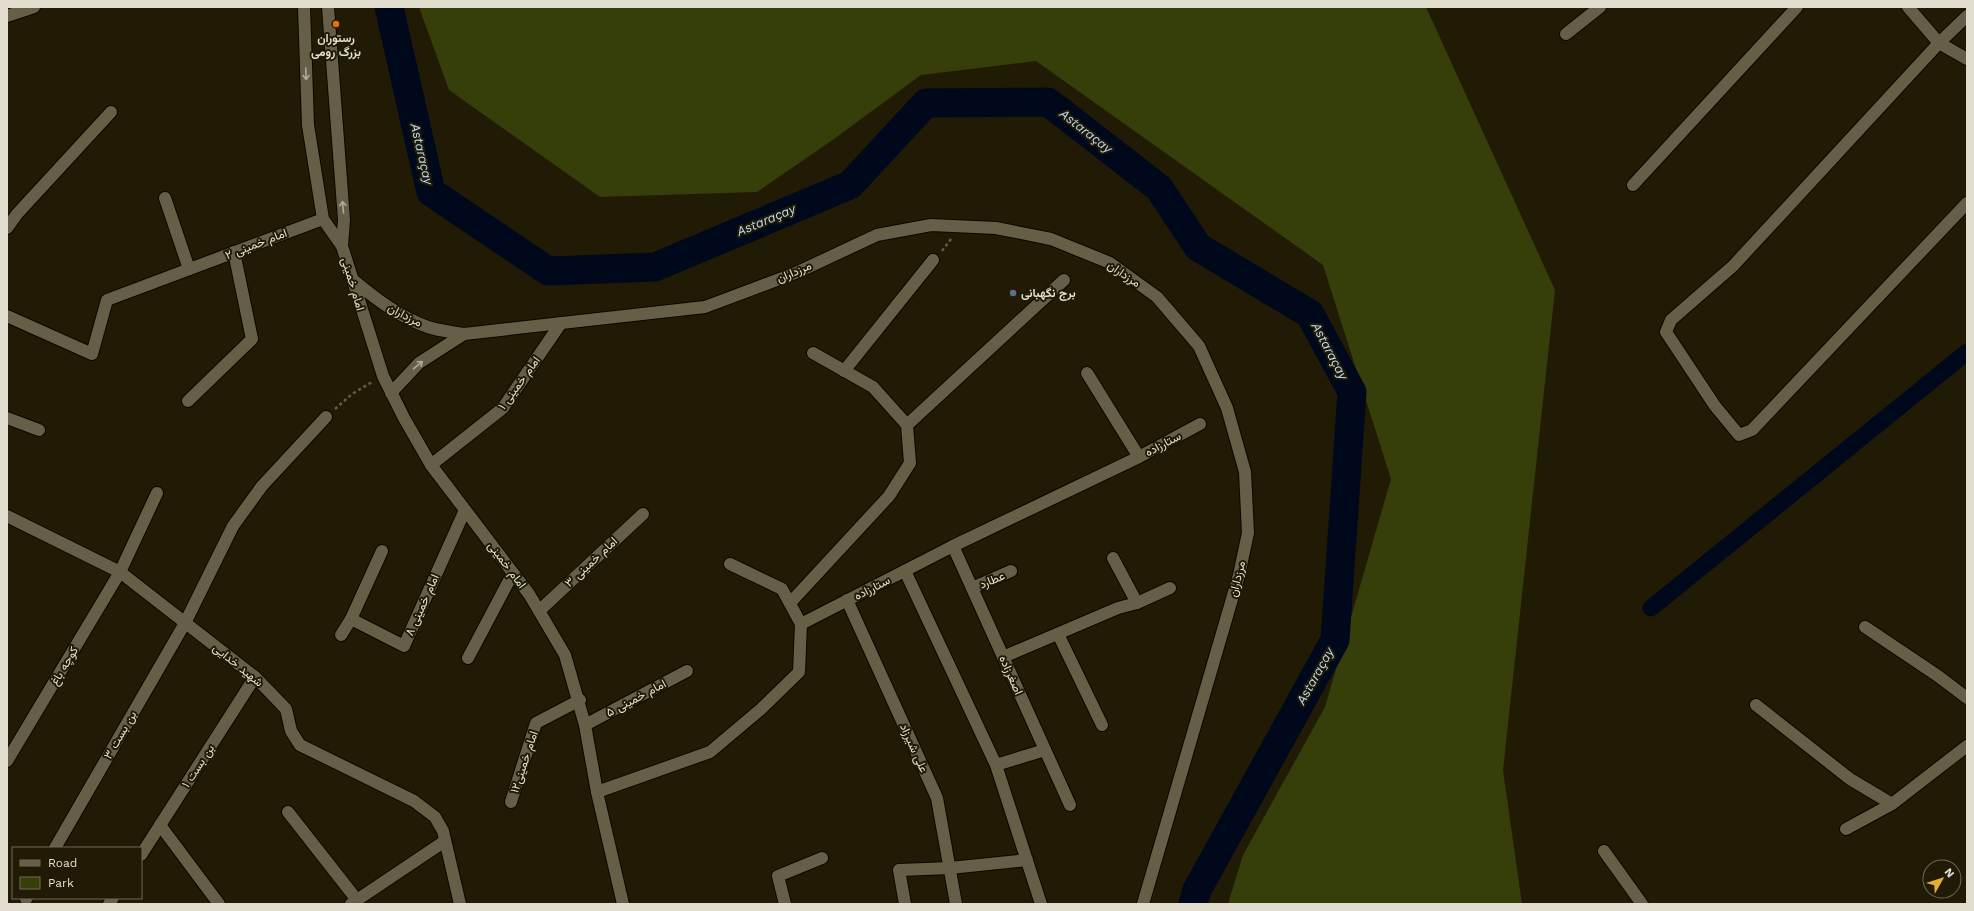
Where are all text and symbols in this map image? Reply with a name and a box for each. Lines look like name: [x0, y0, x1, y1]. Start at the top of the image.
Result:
marker: رستوران بزرگ رومی: [331, 19, 341, 29]
place label: رستوران بزرگ رومی: [311, 31, 361, 60]
one-way arrow: [302, 67, 310, 80]
water label: Astaraçay: [1056, 105, 1116, 157]
water label: Astaraçay: [407, 121, 437, 188]
water label: Astaraçay: [733, 200, 799, 239]
one-way arrow: [339, 201, 347, 214]
street label: امام خمینی ۲: [223, 226, 289, 263]
street label: امام خمینی: [337, 256, 368, 312]
street label: مرزداران: [774, 258, 814, 287]
street label: مرزداران: [1104, 258, 1143, 291]
place label: برج نگهبانی: [1021, 286, 1076, 301]
marker: برج نگهبانی: [1008, 288, 1018, 298]
street label: مرزداران: [385, 300, 425, 330]
water label: Astaraçay: [1308, 319, 1352, 383]
street label: امام خمینی ۱: [495, 354, 544, 413]
one-way arrow: [412, 360, 423, 369]
street label: ستارزاده: [1143, 429, 1184, 460]
street label: امام خمینی ۳: [562, 534, 621, 591]
street label: امام خمینی: [484, 539, 529, 592]
street label: مرزداران: [1226, 559, 1249, 599]
street label: عطارد: [977, 568, 1007, 593]
street label: امام خمینی ۸: [402, 572, 443, 638]
street label: ستارزاده: [852, 573, 893, 604]
street label: شهید خدایی: [209, 640, 266, 690]
street label: کوچه باغ: [47, 644, 83, 689]
water label: Astaraçay: [1293, 644, 1337, 708]
street label: اصغرزاده: [995, 653, 1026, 697]
street label: امام خمینی ۵: [604, 676, 669, 721]
street label: بن بست ۳: [101, 709, 140, 762]
street label: علی شیرزاد: [896, 721, 931, 775]
street label: امام خمینی۱۲: [507, 729, 542, 795]
street label: بن بست ۱: [179, 742, 218, 791]
legend: [12, 847, 142, 899]
text: Road: [48, 856, 77, 870]
north arrow: [1922, 859, 1962, 899]
text: N: [1942, 866, 1957, 880]
text: Park: [48, 876, 74, 890]

